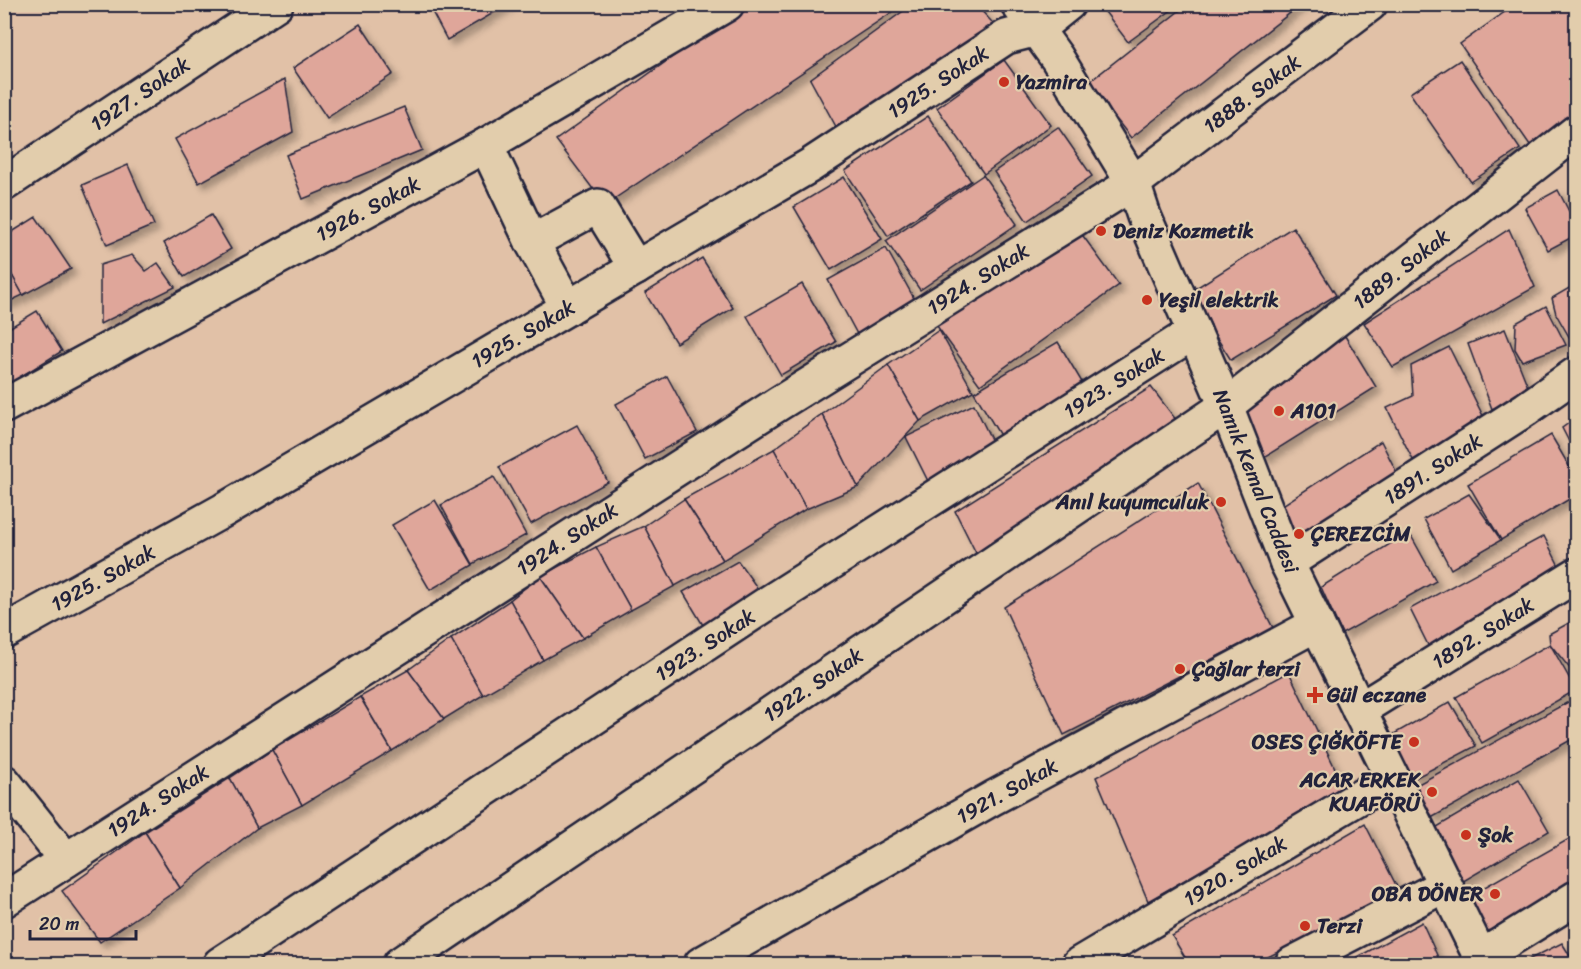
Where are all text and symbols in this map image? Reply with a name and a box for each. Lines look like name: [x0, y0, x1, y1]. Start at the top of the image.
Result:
street label: 1925. Sokak: [879, 35, 997, 129]
street label: 1888. Sokak: [1194, 44, 1310, 144]
street label: 1927. Sokak: [82, 46, 198, 142]
place label: Yazmira: [1016, 63, 1087, 101]
marker: Yazmira: [997, 75, 1011, 89]
street label: 1926. Sokak: [309, 165, 427, 253]
place label: Deniz Kozmetik: [1113, 212, 1254, 250]
street label: 1889. Sokak: [1344, 218, 1458, 320]
marker: Deniz Kozmetik: [1094, 224, 1108, 238]
street label: 1924. Sokak: [919, 232, 1037, 326]
place label: Yeşil elektrik: [1159, 281, 1279, 319]
street label: 1925. Sokak: [464, 289, 582, 379]
marker: Yeşil elektrik: [1140, 293, 1154, 307]
street label: 1923. Sokak: [1056, 337, 1172, 429]
street label: Namık Kemal Caddesi: [1202, 383, 1311, 580]
place label: A101: [1290, 392, 1336, 430]
marker: A101: [1272, 404, 1286, 418]
street label: 1891. Sokak: [1376, 423, 1490, 515]
place label: Anıl kuyumculuk: [1055, 483, 1210, 521]
street label: 1924. Sokak: [508, 492, 626, 586]
marker: Anıl kuyumculuk: [1214, 495, 1228, 509]
place label: ÇEREZCİM: [1310, 515, 1411, 553]
marker: ÇEREZCİM: [1292, 527, 1306, 541]
street label: 1925. Sokak: [43, 533, 163, 623]
street label: 1892. Sokak: [1424, 586, 1542, 680]
street label: 1923. Sokak: [647, 598, 763, 692]
street label: 1922. Sokak: [755, 637, 871, 733]
place label: Çağlar terzi: [1191, 650, 1301, 688]
marker: Çağlar terzi: [1173, 662, 1187, 676]
place label: Gül eczane: [1326, 676, 1427, 714]
marker: Gül eczane: [1308, 688, 1322, 702]
place label: OSES ÇIĞKÖFTE: [1252, 723, 1404, 761]
marker: OSES ÇIĞKÖFTE: [1407, 735, 1421, 749]
street label: 1921. Sokak: [949, 747, 1065, 835]
street label: 1924. Sokak: [99, 754, 217, 848]
place label: ACAR ERKEK KUAFÖRÜ: [1299, 761, 1421, 823]
marker: ACAR ERKEK KUAFÖRÜ: [1425, 785, 1439, 799]
place label: Şok: [1477, 816, 1514, 854]
street label: 1920. Sokak: [1176, 825, 1294, 917]
marker: Şok: [1459, 828, 1473, 842]
place label: OBA DÖNER: [1372, 875, 1483, 913]
marker: OBA DÖNER: [1488, 887, 1502, 901]
scale bar: [30, 903, 136, 941]
place label: Terzi: [1317, 907, 1363, 945]
text: 20 m: [39, 908, 79, 940]
marker: Terzi: [1298, 919, 1312, 933]

